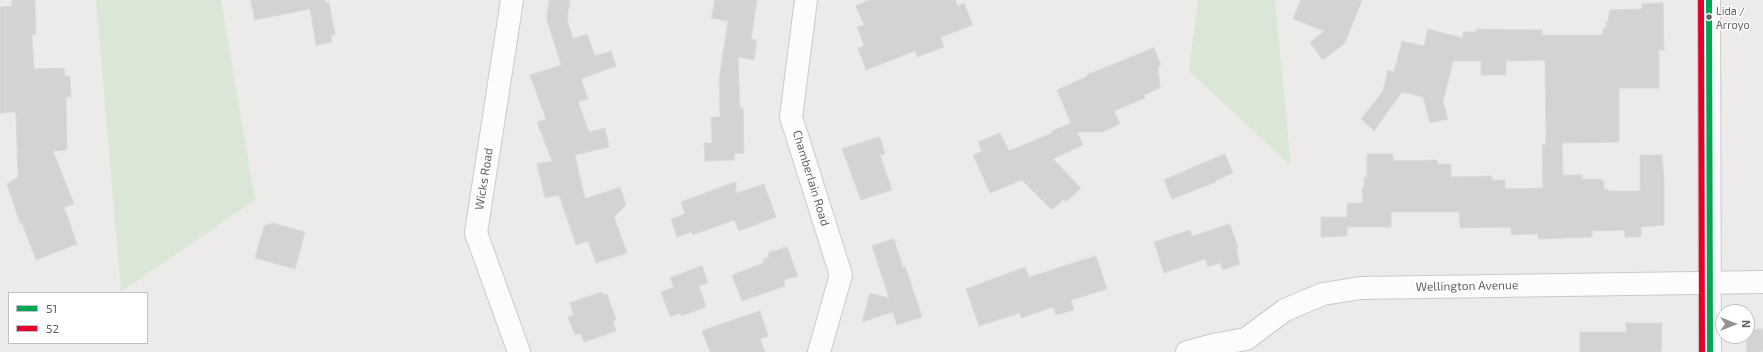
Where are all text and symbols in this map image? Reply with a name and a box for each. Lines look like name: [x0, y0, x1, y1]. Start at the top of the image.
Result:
place label: Lida / Arroyo: [1716, 4, 1750, 30]
marker: Lida / Arroyo: [1704, 12, 1714, 22]
street label: Chamberlain Road: [790, 128, 832, 228]
street label: Wicks Road: [472, 147, 496, 211]
street label: Wellington Avenue: [1416, 278, 1518, 294]
legend: [8, 292, 148, 344]
text: 51: [46, 301, 57, 315]
north arrow: [1715, 304, 1755, 344]
text: N: [1740, 320, 1753, 328]
text: 52: [46, 321, 59, 335]

